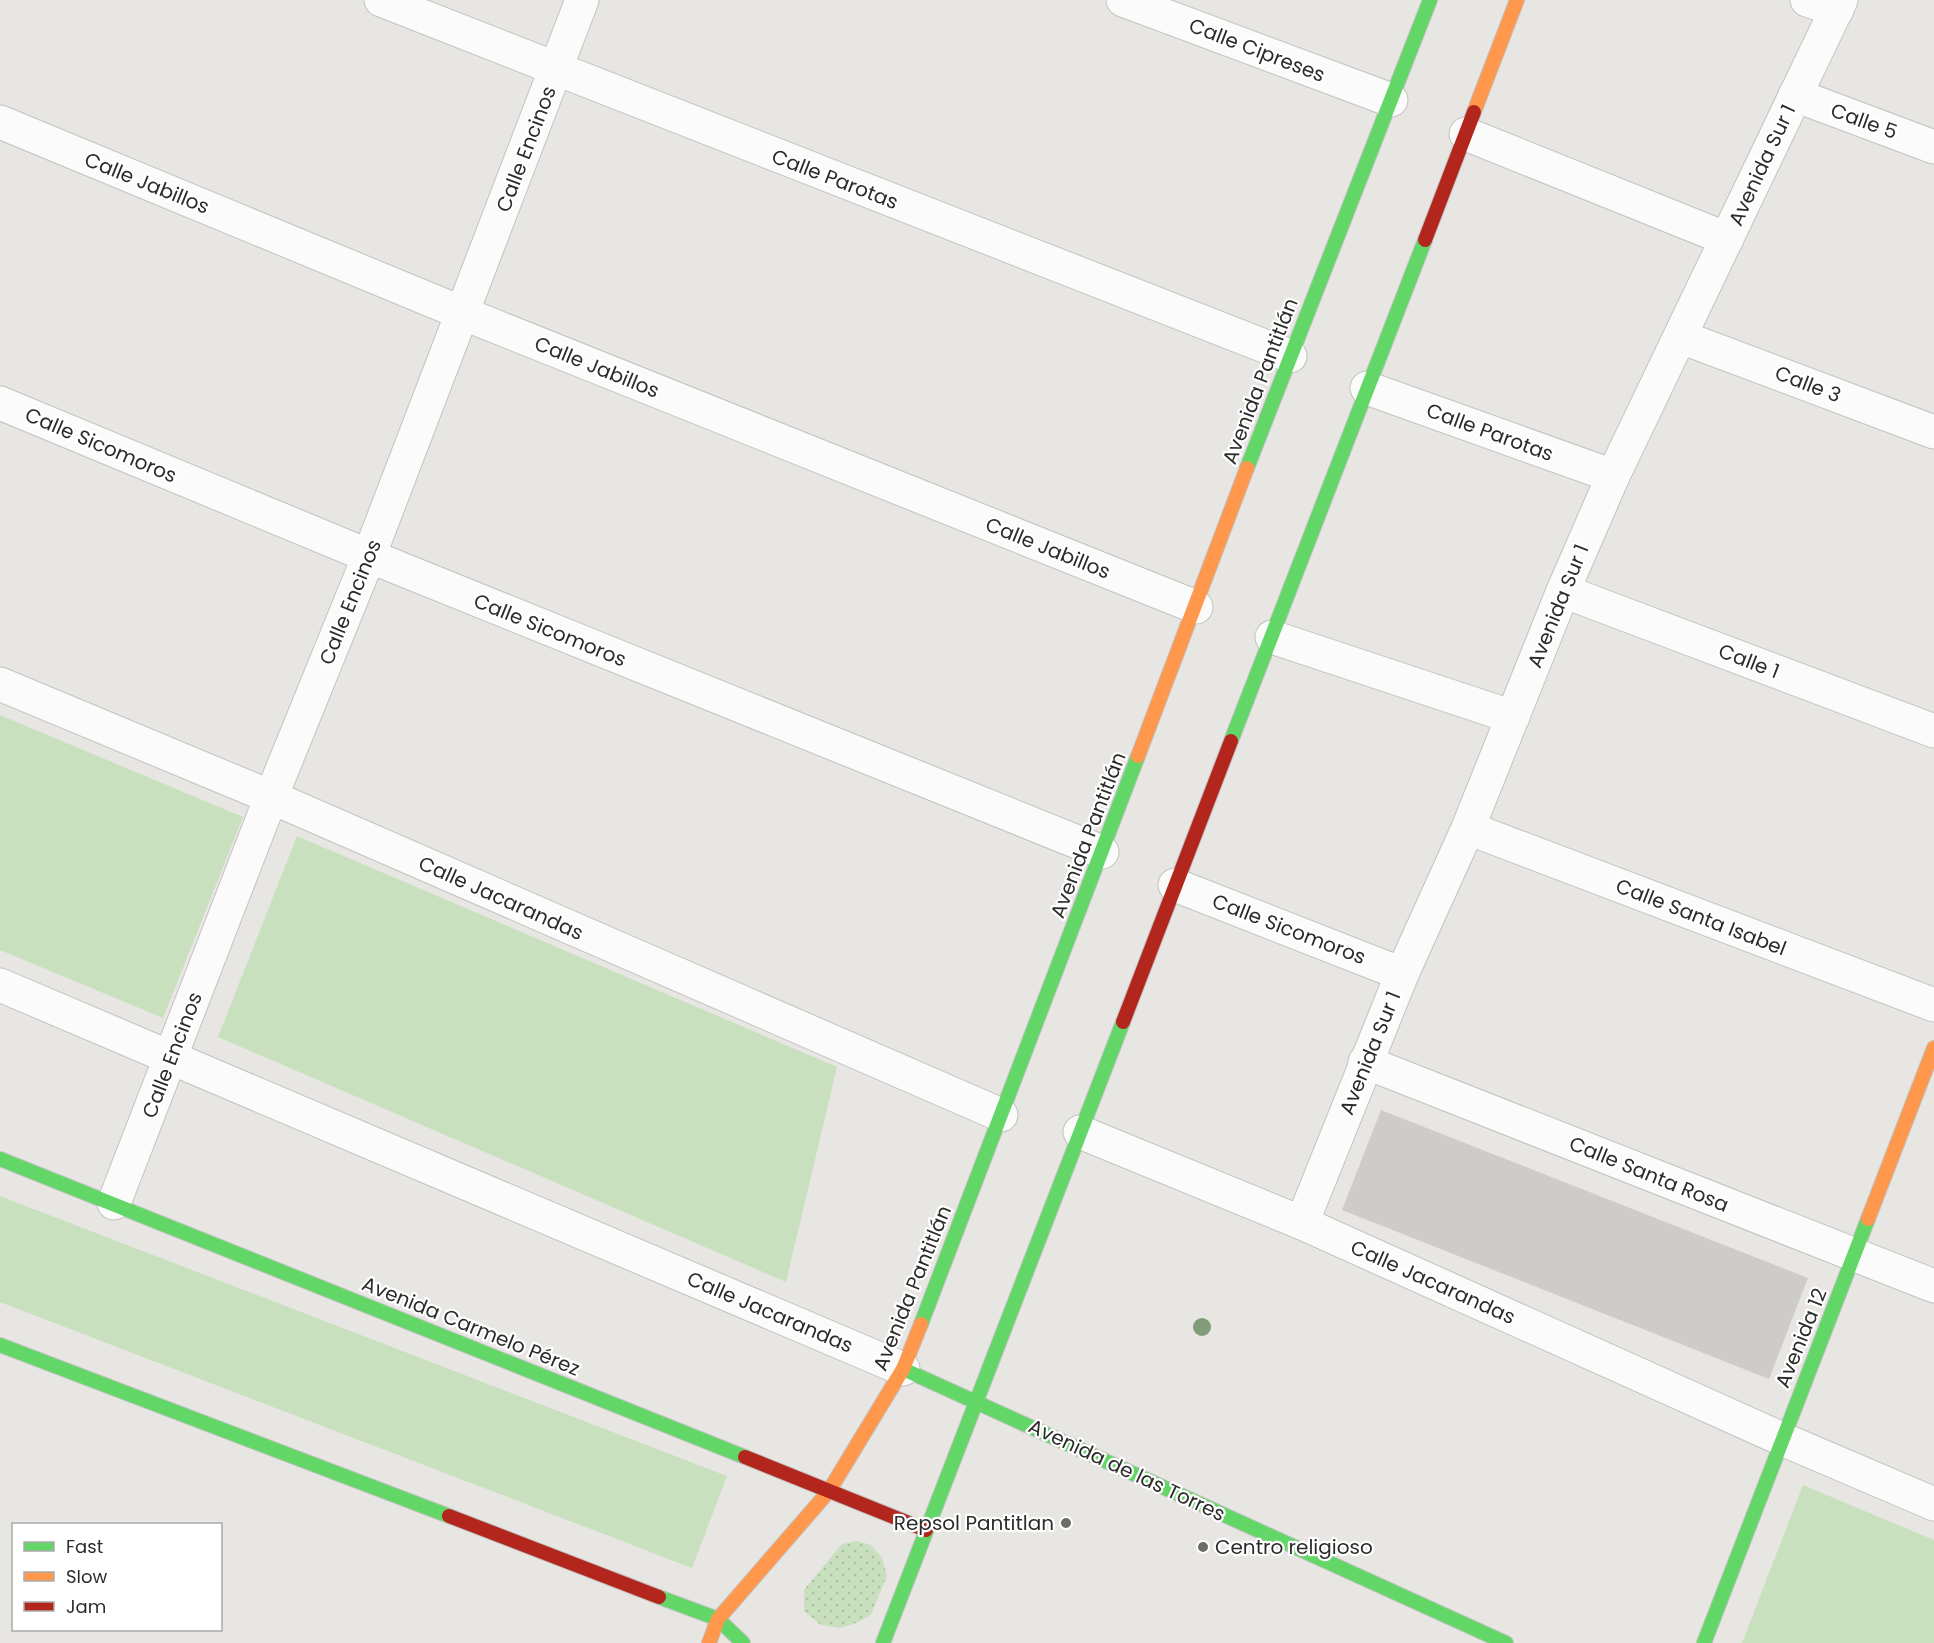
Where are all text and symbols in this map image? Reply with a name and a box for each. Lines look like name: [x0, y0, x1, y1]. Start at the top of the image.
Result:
street label: Calle Cipreses: [1185, 11, 1329, 89]
street label: Calle Encinos: [489, 82, 563, 216]
street label: Calle 5: [1827, 96, 1901, 146]
street label: Avenida Sur 1: [1722, 100, 1802, 230]
street label: Calle Parotas: [768, 142, 902, 216]
street label: Calle Jabillos: [80, 145, 214, 221]
street label: Avenida Pantitlán: [1215, 294, 1305, 468]
street label: Calle Jabillos: [530, 329, 664, 405]
street label: Calle 3: [1771, 359, 1845, 409]
street label: Calle Parotas: [1423, 396, 1557, 468]
street label: Calle Sicomoros: [21, 400, 181, 490]
street label: Calle Jabillos: [981, 510, 1115, 586]
street label: Calle Encinos: [312, 535, 388, 669]
street label: Avenida Sur 1: [1520, 540, 1596, 672]
street label: Calle Sicomoros: [470, 587, 630, 673]
street label: Calle 1: [1715, 637, 1783, 685]
street label: Avenida Pantitlán: [1043, 748, 1133, 922]
street label: Calle Jacarandas: [414, 849, 588, 947]
street label: Calle Santa Isabel: [1612, 872, 1790, 962]
street label: Calle Sicomoros: [1208, 887, 1370, 971]
street label: Avenida Sur 1: [1332, 987, 1408, 1119]
street label: Calle Encinos: [135, 988, 209, 1122]
street label: Calle Santa Rosa: [1565, 1129, 1733, 1219]
street label: Avenida Pantitlán: [866, 1201, 958, 1375]
street label: Calle Jacarandas: [1346, 1233, 1520, 1331]
street label: Calle Jacarandas: [683, 1264, 857, 1360]
street label: Avenida Carmelo Pérez: [358, 1269, 584, 1383]
street label: Avenida 12: [1768, 1284, 1834, 1392]
street label: Avenida de las Torres: [1024, 1412, 1230, 1528]
place label: Repsol Pantitlan: [894, 1509, 1054, 1537]
marker: Repsol Pantitlan: [1059, 1516, 1073, 1530]
legend: [12, 1523, 222, 1631]
place label: Centro religioso: [1215, 1533, 1373, 1561]
text: Fast: [66, 1534, 103, 1559]
marker: Centro religioso: [1196, 1540, 1210, 1554]
text: Slow: [66, 1564, 108, 1589]
text: Jam: [66, 1594, 106, 1619]

